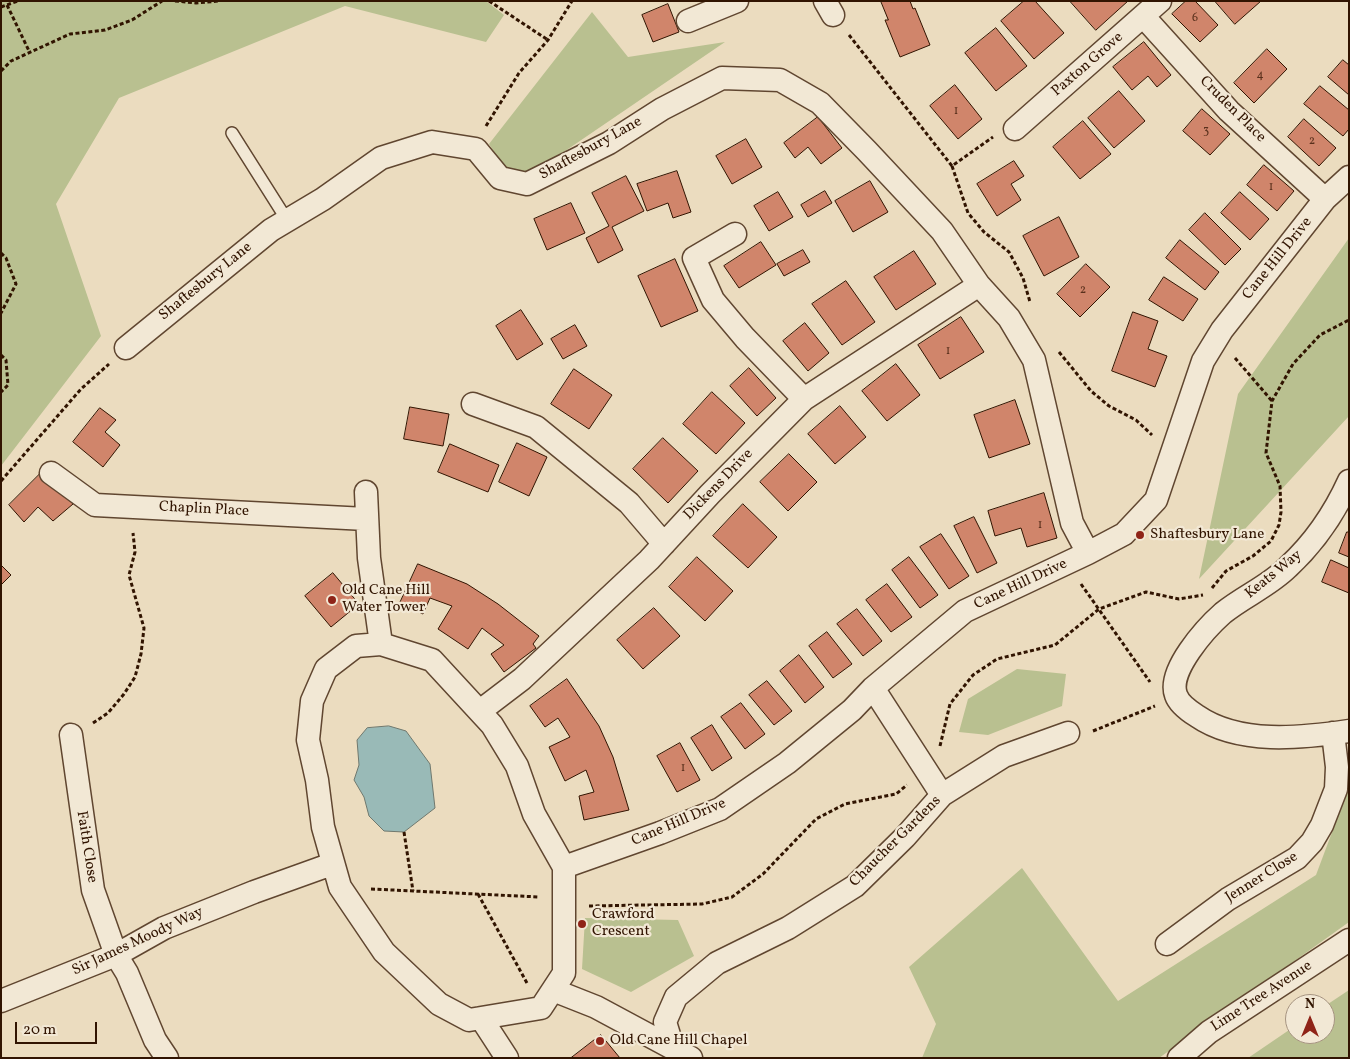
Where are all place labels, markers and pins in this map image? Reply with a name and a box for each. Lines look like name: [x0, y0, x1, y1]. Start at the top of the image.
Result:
place label: Shaftesbury Lane: [1150, 526, 1264, 544]
marker: Shaftesbury Lane: [1134, 529, 1146, 541]
place label: Old Cane Hill Water Tower: [342, 582, 430, 617]
marker: Old Cane Hill Water Tower: [326, 594, 338, 606]
place label: Crawford Crescent: [592, 906, 655, 941]
marker: Crawford Crescent: [576, 918, 588, 930]
place label: Old Cane Hill Chapel: [610, 1032, 747, 1050]
marker: Old Cane Hill Chapel: [594, 1035, 606, 1047]

